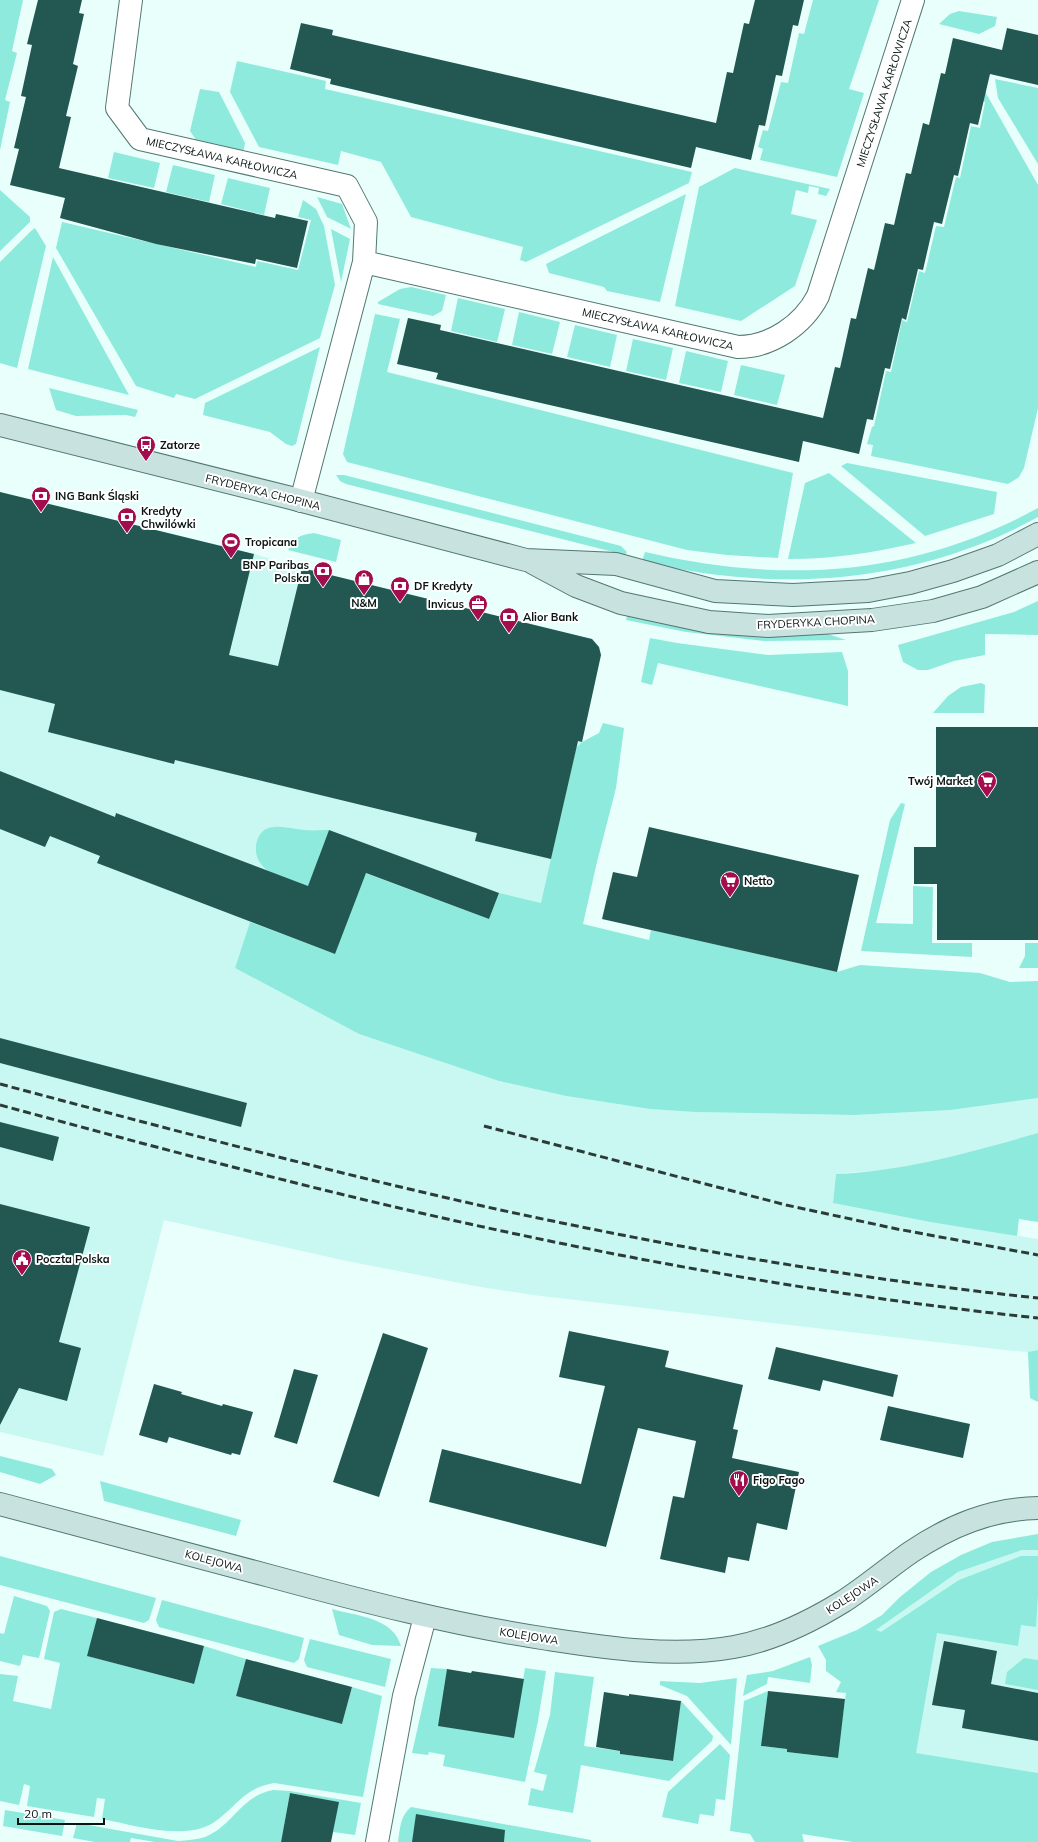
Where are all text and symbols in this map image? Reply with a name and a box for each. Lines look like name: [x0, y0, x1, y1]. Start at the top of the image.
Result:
street label: MIECZYSŁAWA KARŁOWICZA: [853, 17, 915, 169]
street label: MIECZYSŁAWA KARŁOWICZA: [145, 134, 299, 182]
street label: MIECZYSŁAWA KARŁOWICZA: [581, 305, 735, 353]
bus stop icon: Zatorze: [135, 434, 157, 462]
place label: Zatorze: [160, 438, 200, 452]
street label: FRYDERYKA CHOPINA: [204, 471, 322, 513]
bank icon: ING Bank Śląski: [30, 485, 52, 513]
place label: ING Bank Śląski: [55, 489, 139, 503]
place label: Kredyty Chwilówki: [141, 504, 196, 531]
bank icon: Kredyty Chwilówki: [116, 506, 138, 534]
sports icon: Tropicana: [220, 531, 242, 559]
place label: Tropicana: [245, 535, 297, 549]
place label: BNP Paribas Polska: [243, 558, 309, 585]
bank icon: BNP Paribas Polska: [312, 560, 334, 588]
shop icon: N&M: [353, 568, 375, 596]
bank icon: DF Kredyty: [389, 575, 411, 603]
place label: DF Kredyty: [414, 579, 472, 593]
office icon: Invicus: [467, 593, 489, 621]
place label: N&M: [351, 596, 377, 610]
place label: Invicus: [428, 597, 464, 611]
bank icon: Alior Bank: [498, 606, 520, 634]
place label: Alior Bank: [523, 610, 579, 624]
street label: FRYDERYKA CHOPINA: [757, 612, 875, 632]
supermarket icon: Twój Market: [976, 770, 998, 798]
place label: Twój Market: [908, 774, 973, 788]
supermarket icon: Netto: [719, 870, 741, 898]
place label: Netto: [744, 874, 773, 888]
public building icon: Poczta Polska: [11, 1248, 33, 1276]
place label: Poczta Polska: [36, 1252, 110, 1266]
restaurant icon: Figo Fago: [728, 1469, 750, 1497]
place label: Figo Fago: [753, 1473, 805, 1487]
street label: KOLEJOWA: [184, 1547, 244, 1575]
street label: KOLEJOWA: [823, 1573, 881, 1617]
street label: KOLEJOWA: [499, 1624, 559, 1648]
scale bar: [18, 1800, 104, 1826]
text: 20 m: [24, 1806, 52, 1821]

